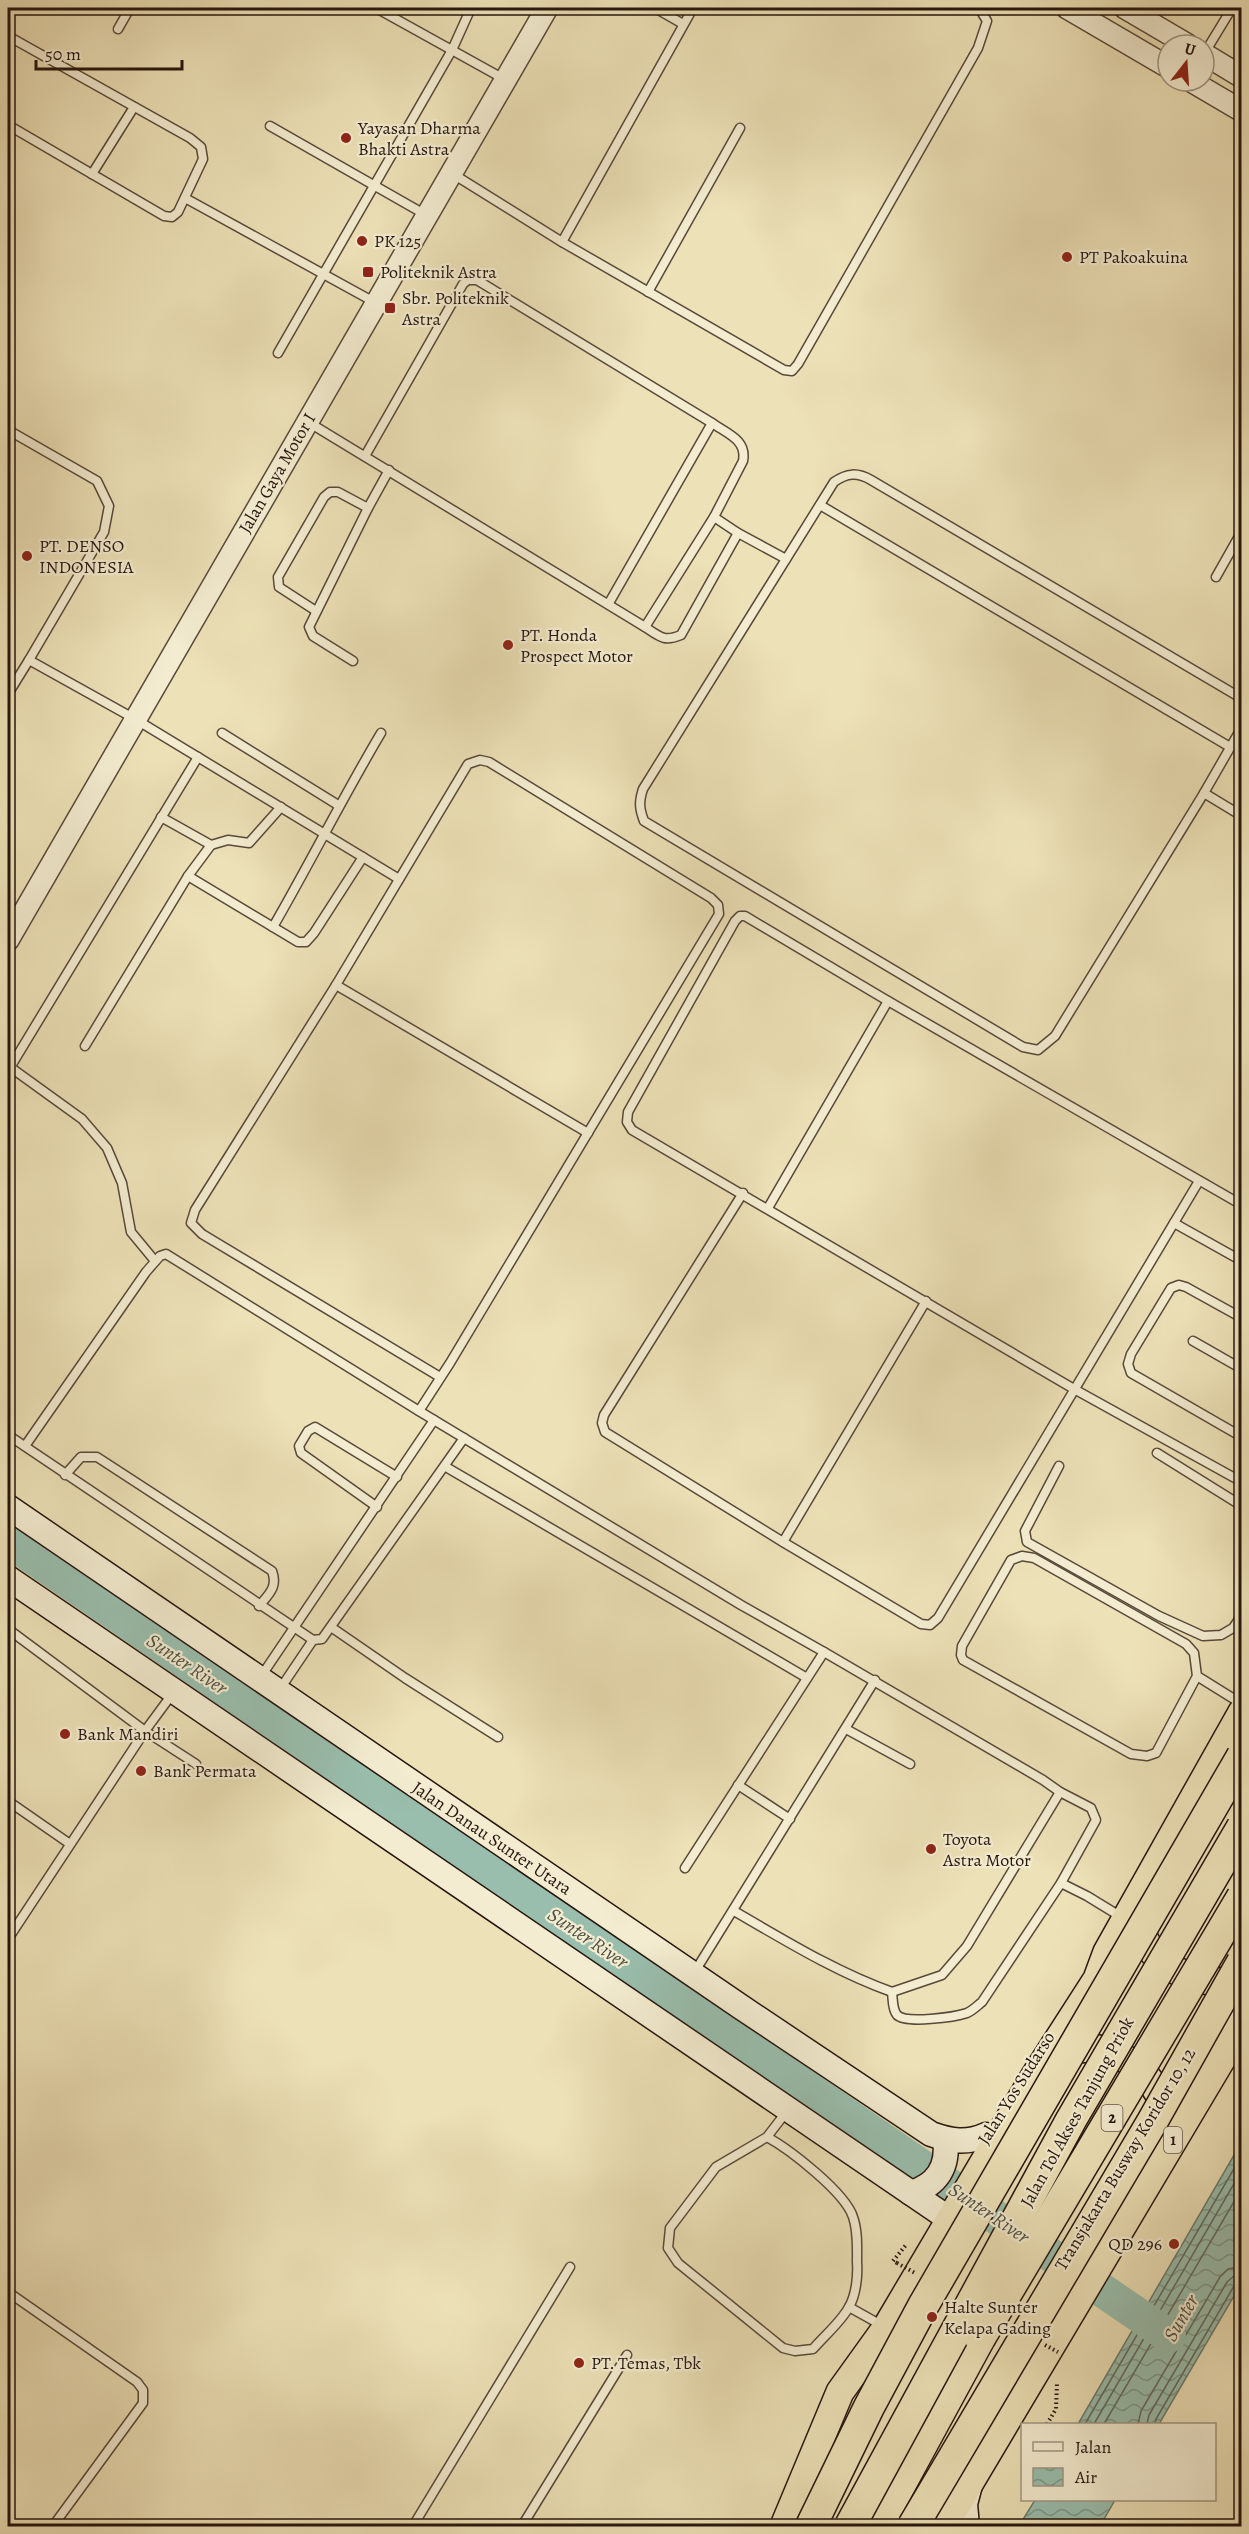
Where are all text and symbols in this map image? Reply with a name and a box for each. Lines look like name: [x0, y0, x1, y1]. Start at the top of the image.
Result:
scale bar: [36, 33, 182, 71]
north arrow: [1156, 33, 1216, 93]
text: U: [1182, 38, 1199, 62]
text: 50 m: [45, 42, 81, 66]
place label: Yayasan Dharma Bhakti Astra: [357, 116, 481, 161]
marker: Yayasan Dharma Bhakti Astra: [339, 131, 353, 145]
place label: PK 125: [374, 229, 421, 253]
marker: PK 125: [355, 234, 369, 248]
place label: PT Pakoakuina: [1079, 245, 1189, 269]
marker: PT Pakoakuina: [1060, 250, 1074, 264]
place label: Politeknik Astra: [380, 260, 497, 284]
marker: Politeknik Astra: [361, 265, 375, 279]
place label: Sbr. Politeknik Astra: [401, 286, 509, 331]
marker: Sbr. Politeknik Astra: [383, 301, 397, 315]
street label: Jalan Gaya Motor I: [233, 408, 321, 538]
place label: PT. DENSO INDONESIA: [39, 534, 134, 579]
marker: PT. DENSO INDONESIA: [20, 549, 34, 563]
place label: PT. Honda Prospect Motor: [520, 623, 633, 668]
marker: PT. Honda Prospect Motor: [501, 638, 515, 652]
water label: Sunter River: [141, 1627, 233, 1701]
place label: Bank Mandiri: [77, 1722, 179, 1746]
marker: Bank Mandiri: [58, 1727, 72, 1741]
place label: Bank Permata: [153, 1759, 257, 1783]
marker: Bank Permata: [134, 1764, 148, 1778]
street label: Jalan Danau Sunter Utara: [407, 1776, 577, 1901]
place label: Toyota Astra Motor: [942, 1827, 1031, 1872]
marker: Toyota Astra Motor: [924, 1842, 938, 1856]
water label: Sunter River: [542, 1901, 634, 1975]
street label: Jalan Tol Akses Tanjung Priok: [1015, 2012, 1139, 2212]
street label: Jalan Yos Sudarso: [972, 2027, 1060, 2149]
street label: Transjakarta Busway Koridor 10, 12: [1049, 2043, 1201, 2275]
road number: 2: [1102, 2105, 1122, 2131]
road number: 1: [1164, 2127, 1182, 2153]
water label: Sunter River: [943, 2176, 1035, 2250]
place label: QD 296: [1108, 2232, 1162, 2256]
marker: QD 296: [1167, 2237, 1181, 2251]
water label: Sunter: [1157, 2289, 1206, 2346]
place label: Halte Sunter Kelapa Gading: [944, 2295, 1051, 2340]
marker: Halte Sunter Kelapa Gading: [925, 2310, 939, 2324]
place label: PT. Temas, Tbk: [591, 2351, 701, 2375]
marker: PT. Temas, Tbk: [572, 2356, 586, 2370]
legend: [1021, 2423, 1216, 2501]
text: Jalan: [1075, 2435, 1112, 2459]
text: Air: [1074, 2465, 1097, 2489]

